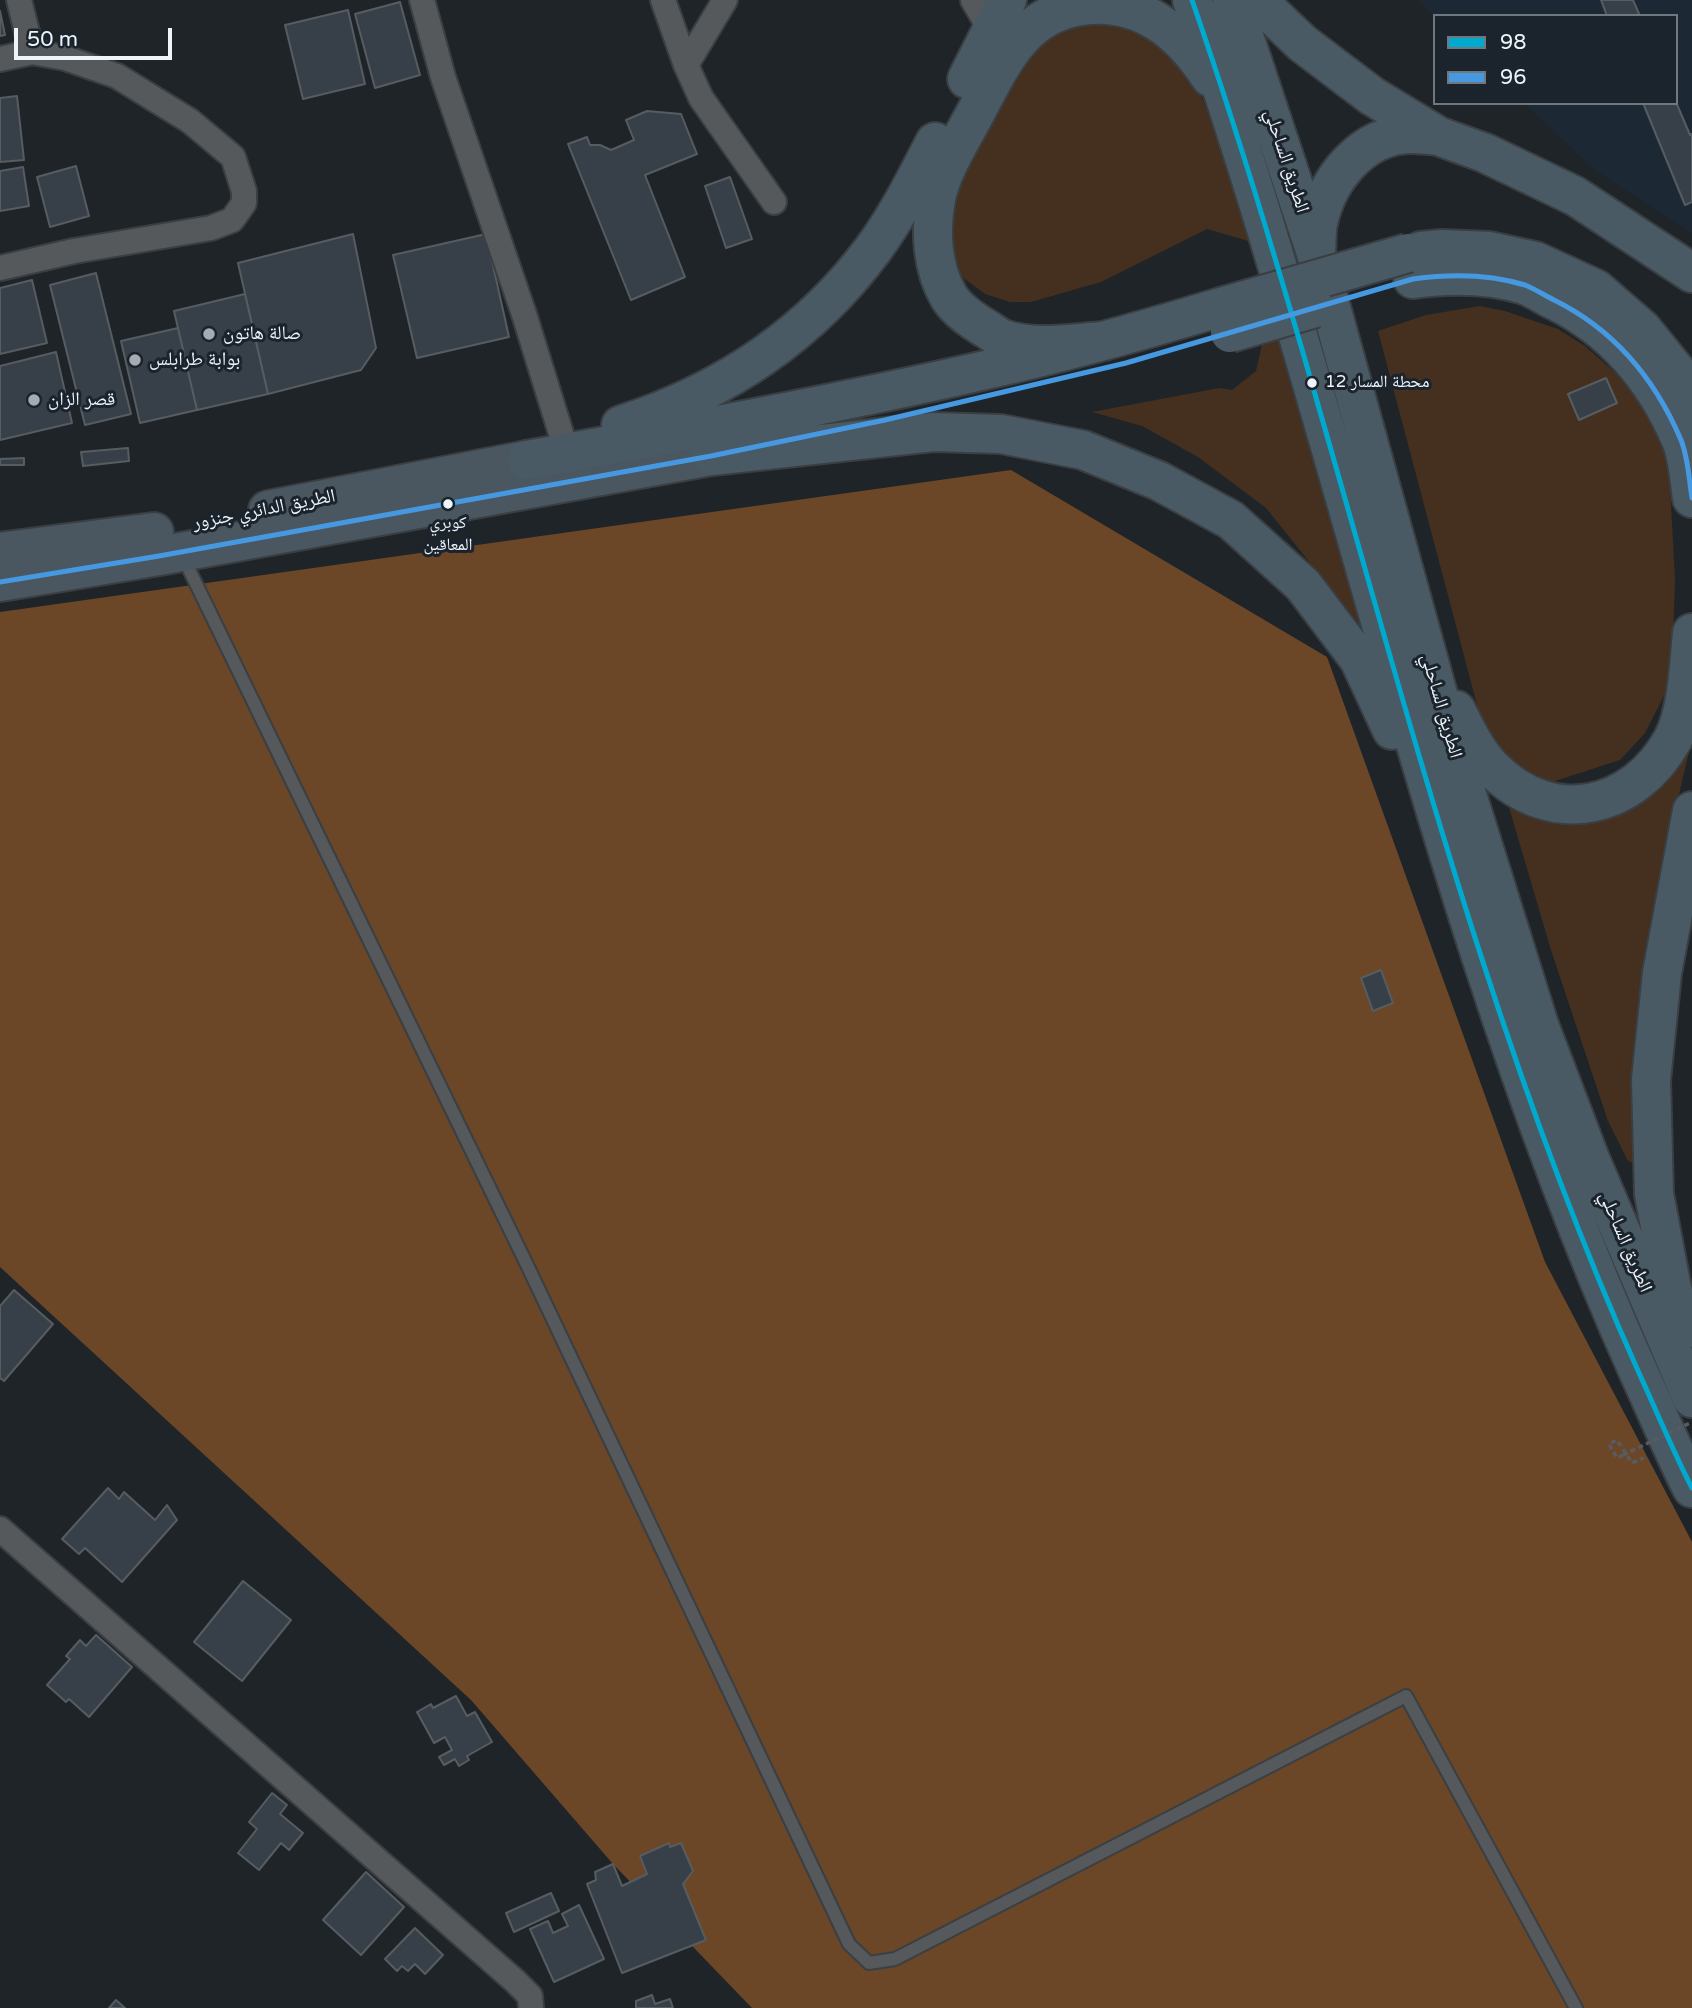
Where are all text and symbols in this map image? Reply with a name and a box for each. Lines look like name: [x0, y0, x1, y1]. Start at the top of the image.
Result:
scale bar: [18, 14, 175, 58]
legend: [1433, 14, 1678, 105]
text: 50 m: [27, 27, 78, 52]
text: 98: [1500, 30, 1526, 55]
text: 96: [1500, 65, 1526, 90]
street label: الطريق الساحلي: [1259, 106, 1313, 216]
place label: صالة هاتون: [223, 323, 301, 345]
marker: صالة هاتون: [201, 326, 217, 342]
place label: بوابة طرابلس: [149, 349, 240, 371]
marker: بوابة طرابلس: [127, 352, 143, 368]
place label: محطة المسار 12: [1325, 373, 1429, 393]
marker: محطة المسار 12: [1305, 376, 1319, 390]
place label: قصر الزان: [48, 389, 115, 411]
marker: قصر الزان: [26, 392, 42, 408]
street label: الطريق الدائري جنزور: [191, 485, 337, 535]
marker: كوبري المعاقين: [441, 497, 455, 511]
place label: كوبري المعاقين: [423, 514, 473, 554]
street label: الطريق الساحلي: [1415, 651, 1467, 761]
street label: الطريق الساحلي: [1593, 1188, 1657, 1296]

